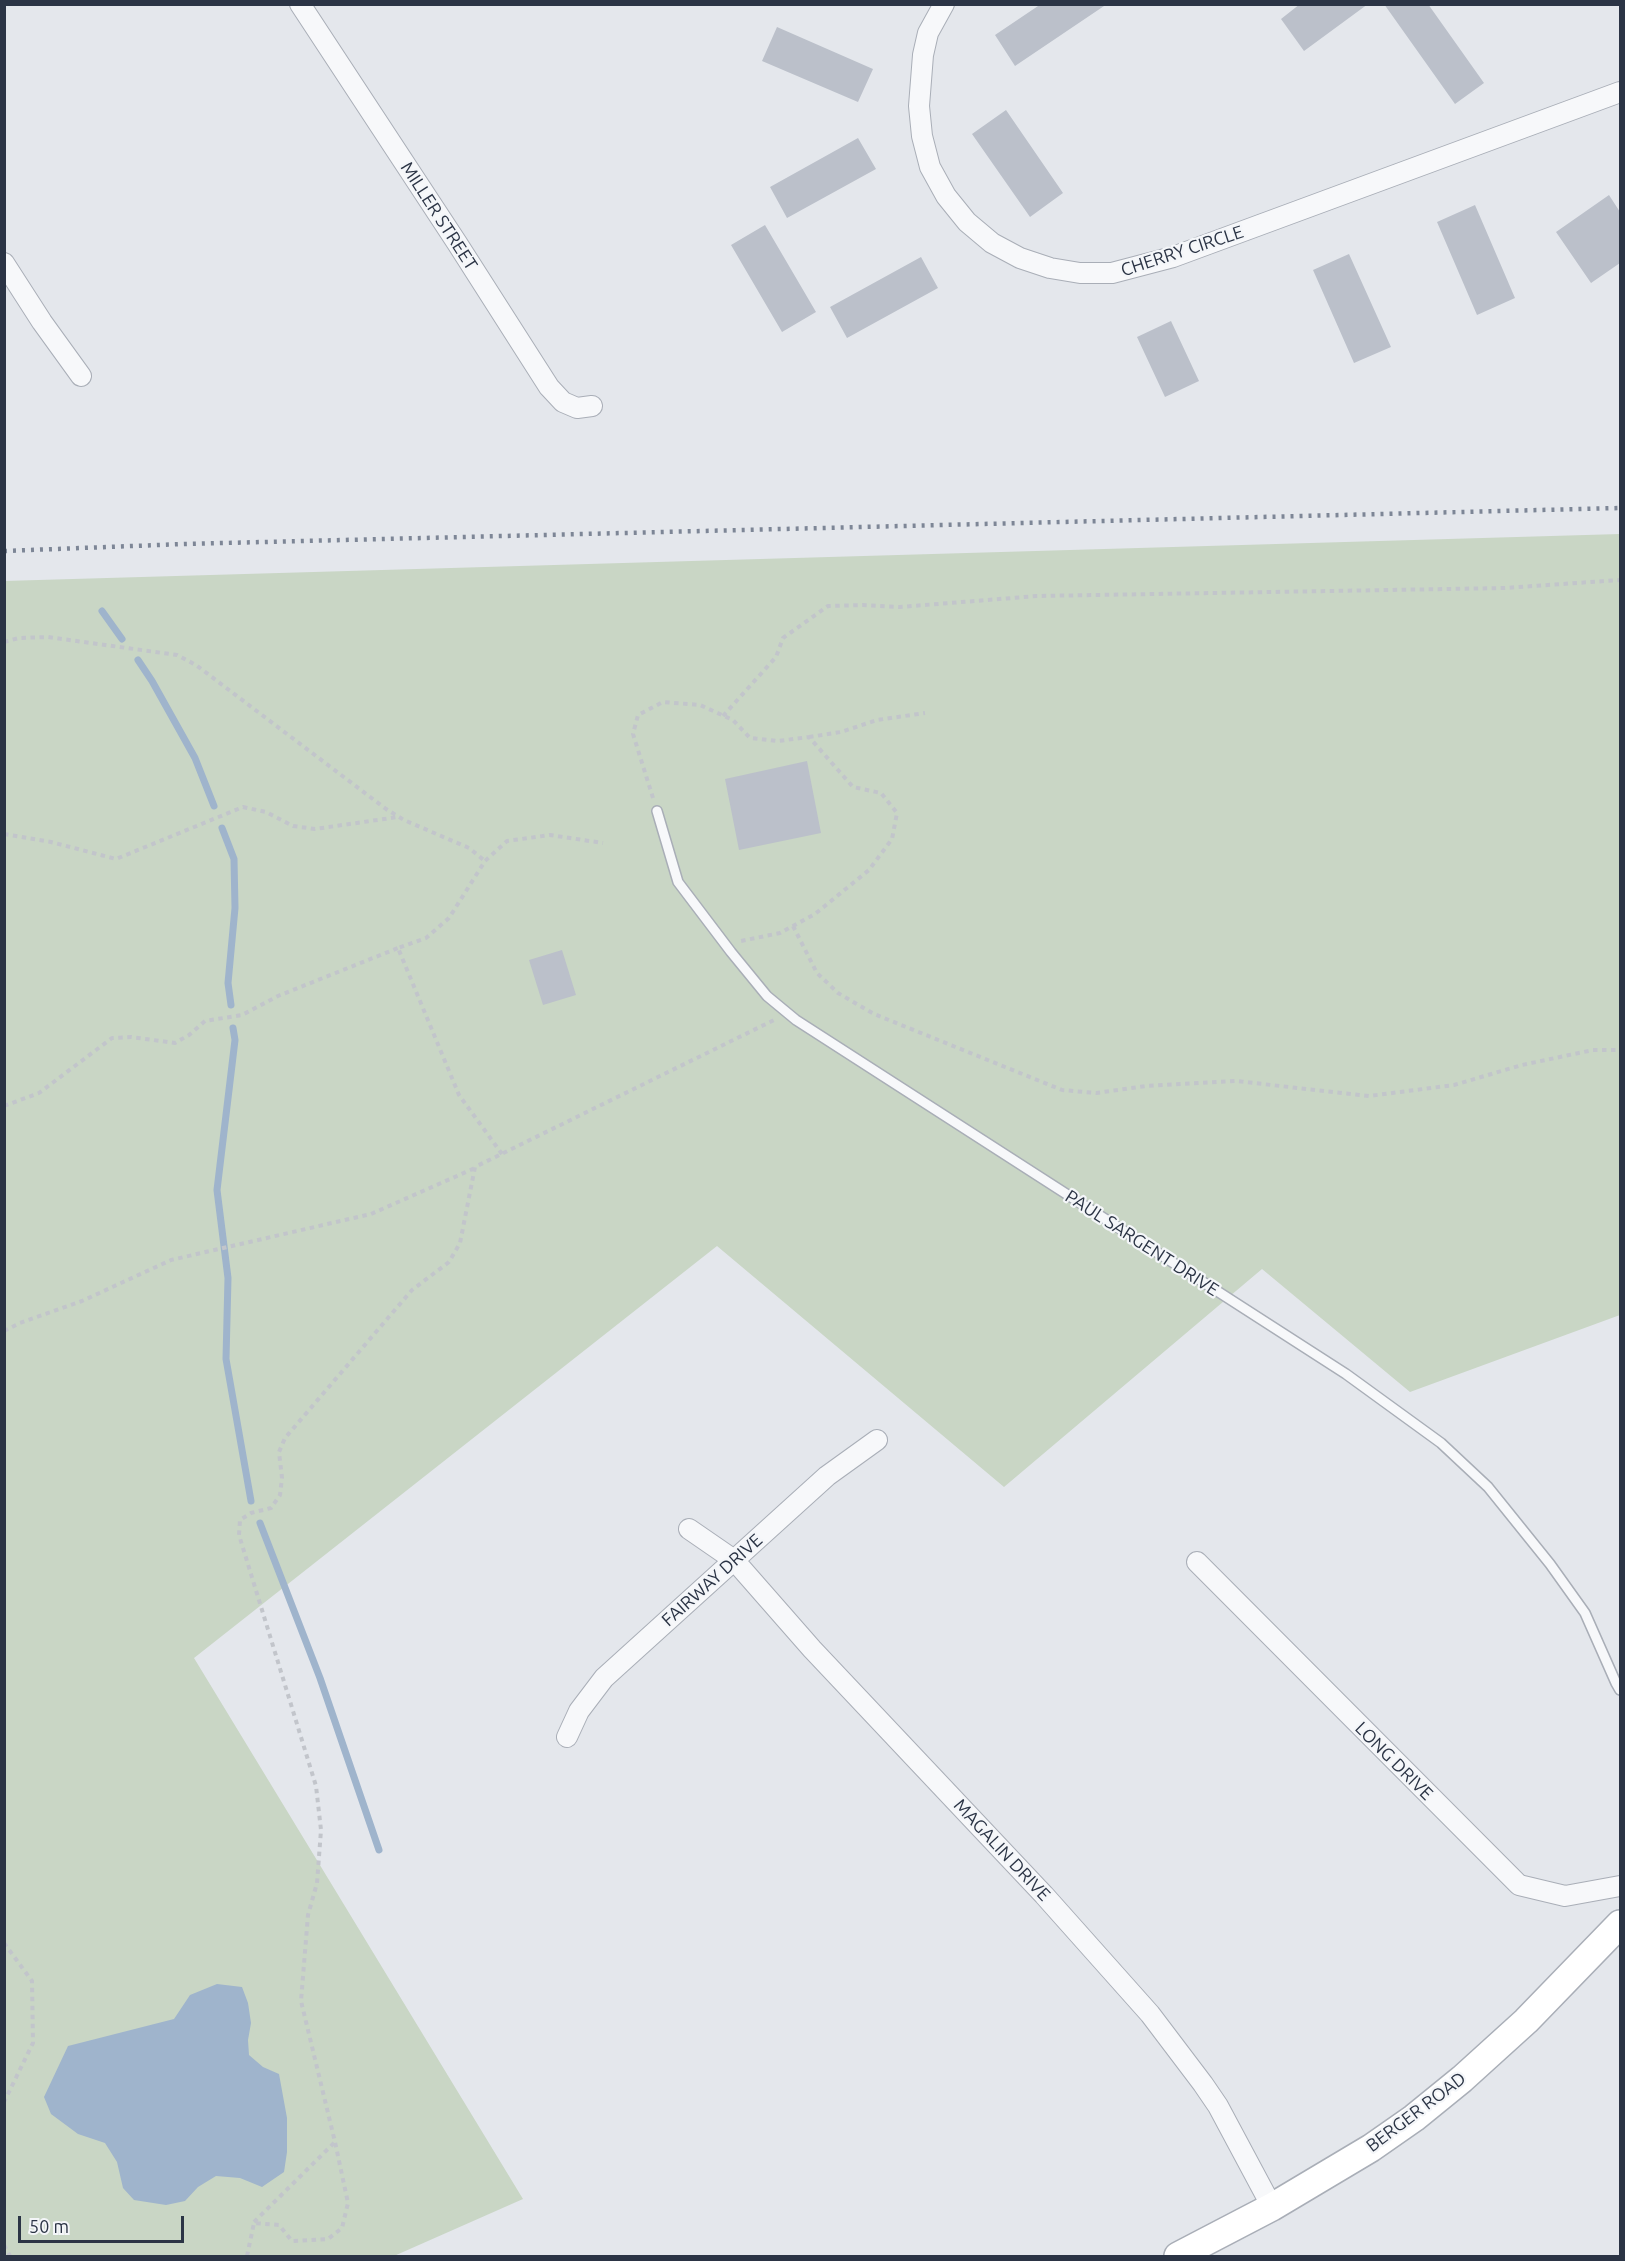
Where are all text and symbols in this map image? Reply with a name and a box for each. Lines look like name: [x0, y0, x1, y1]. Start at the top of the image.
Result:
street label: MILLER STREET: [396, 158, 482, 274]
street label: CHERRY CIRCLE: [1118, 221, 1246, 281]
street label: PAUL SARGENT DRIVE: [1061, 1185, 1223, 1301]
street label: FAIRWAY DRIVE: [657, 1529, 767, 1631]
street label: LONG DRIVE: [1350, 1717, 1438, 1805]
street label: MAGALIN DRIVE: [949, 1795, 1055, 1905]
street label: BERGER ROAD: [1362, 2067, 1470, 2157]
scale bar: [21, 2204, 188, 2242]
text: 50 m: [29, 2216, 69, 2236]

